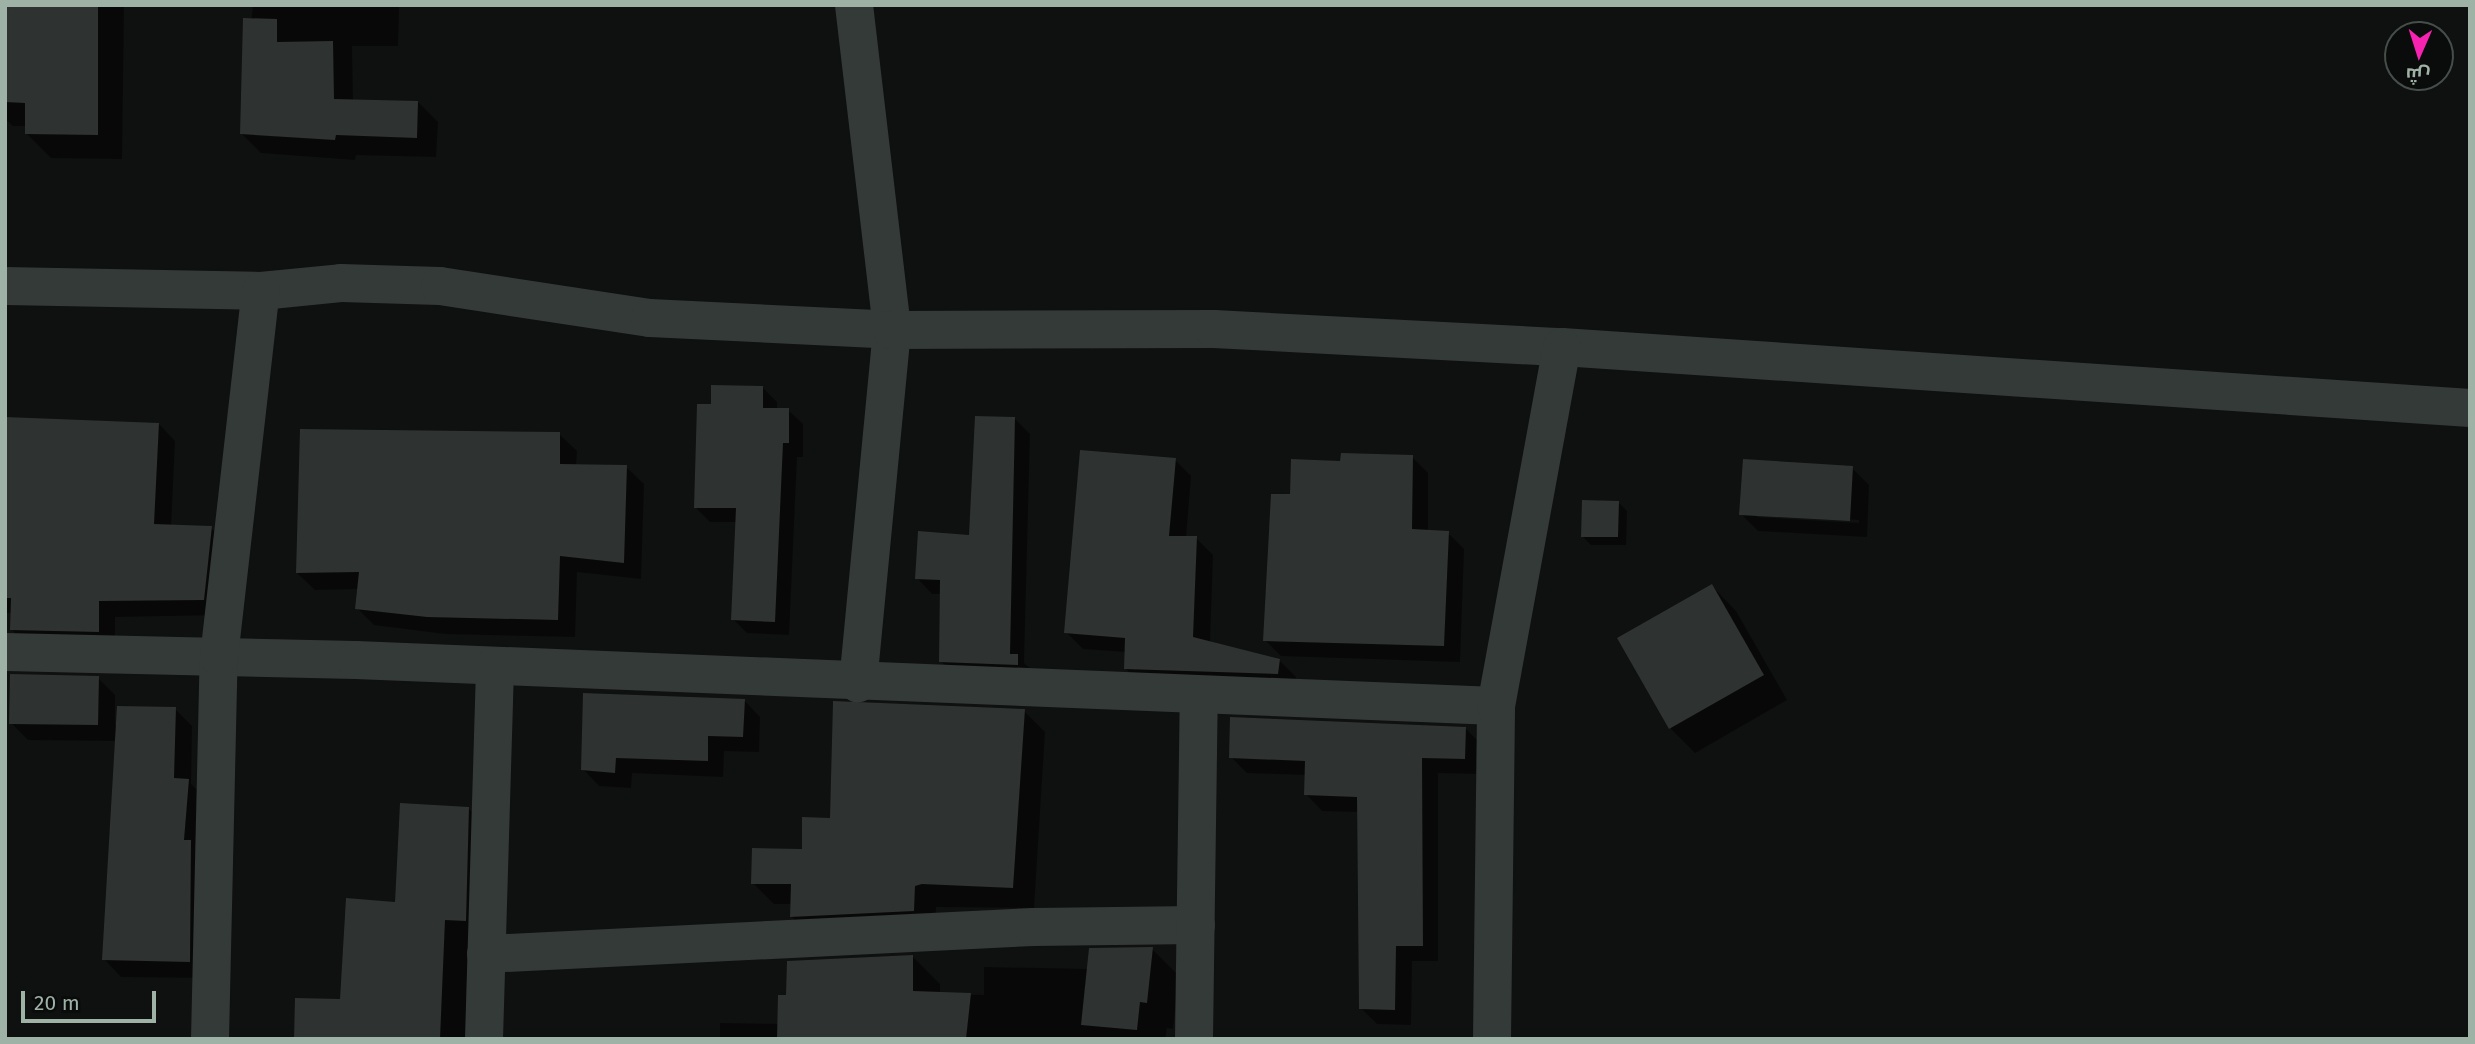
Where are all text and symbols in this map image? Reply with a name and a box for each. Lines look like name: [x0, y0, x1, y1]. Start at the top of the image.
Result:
north arrow: [2384, 21, 2454, 91]
text: ش: [2405, 63, 2431, 88]
scale bar: [24, 978, 159, 1022]
text: 20 m: [34, 990, 80, 1016]

